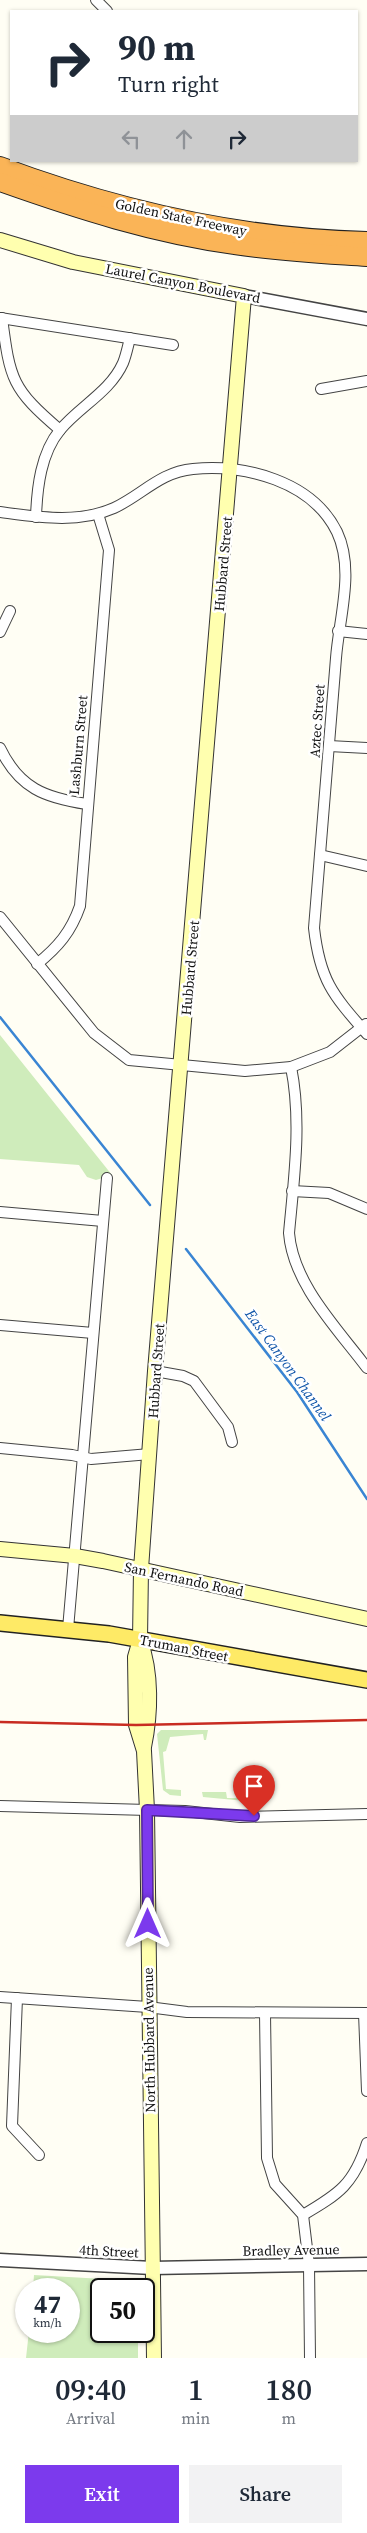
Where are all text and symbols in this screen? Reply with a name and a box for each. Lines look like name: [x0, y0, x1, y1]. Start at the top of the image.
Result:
text: 90 m: [118, 24, 195, 72]
icon: right: [35, 30, 100, 95]
text: Turn right: [118, 69, 219, 99]
icon: left: [117, 125, 145, 153]
icon: ahead: [170, 125, 198, 153]
icon: right: [223, 125, 251, 153]
street label: Golden State Freeway: [113, 193, 249, 241]
street label: Laurel Canyon Boulevard: [104, 258, 262, 308]
street label: Hubbard Street: [209, 515, 237, 612]
street label: Aztec Street: [304, 683, 330, 758]
street label: Lashburn Street: [64, 694, 92, 796]
street label: Hubbard Street: [176, 919, 204, 1016]
water label: East Canyon Channel: [240, 1304, 337, 1426]
street label: Hubbard Street: [143, 1322, 169, 1419]
street label: San Fernando Road: [123, 1557, 245, 1601]
street label: Truman Street: [138, 1630, 230, 1666]
pin: [233, 1765, 275, 1816]
icon: arrive: [240, 1772, 268, 1800]
position arrow: [121, 1897, 173, 1949]
street label: North Hubbard Avenue: [138, 1967, 160, 2113]
street label: 4th Street: [79, 2239, 140, 2263]
street label: Bradley Avenue: [242, 2239, 340, 2261]
speed limit sign: 50: [90, 2278, 155, 2343]
text: 47: [34, 2287, 61, 2321]
text: km/h: [33, 2315, 62, 2331]
text: 09:40: [55, 2369, 126, 2410]
text: 1: [188, 2369, 204, 2410]
text: 180: [265, 2369, 312, 2410]
text: Arrival: [66, 2407, 115, 2429]
text: min: [181, 2407, 210, 2429]
text: m: [281, 2407, 296, 2429]
button: Exit: [25, 2465, 179, 2523]
button: Share: [189, 2465, 342, 2523]

